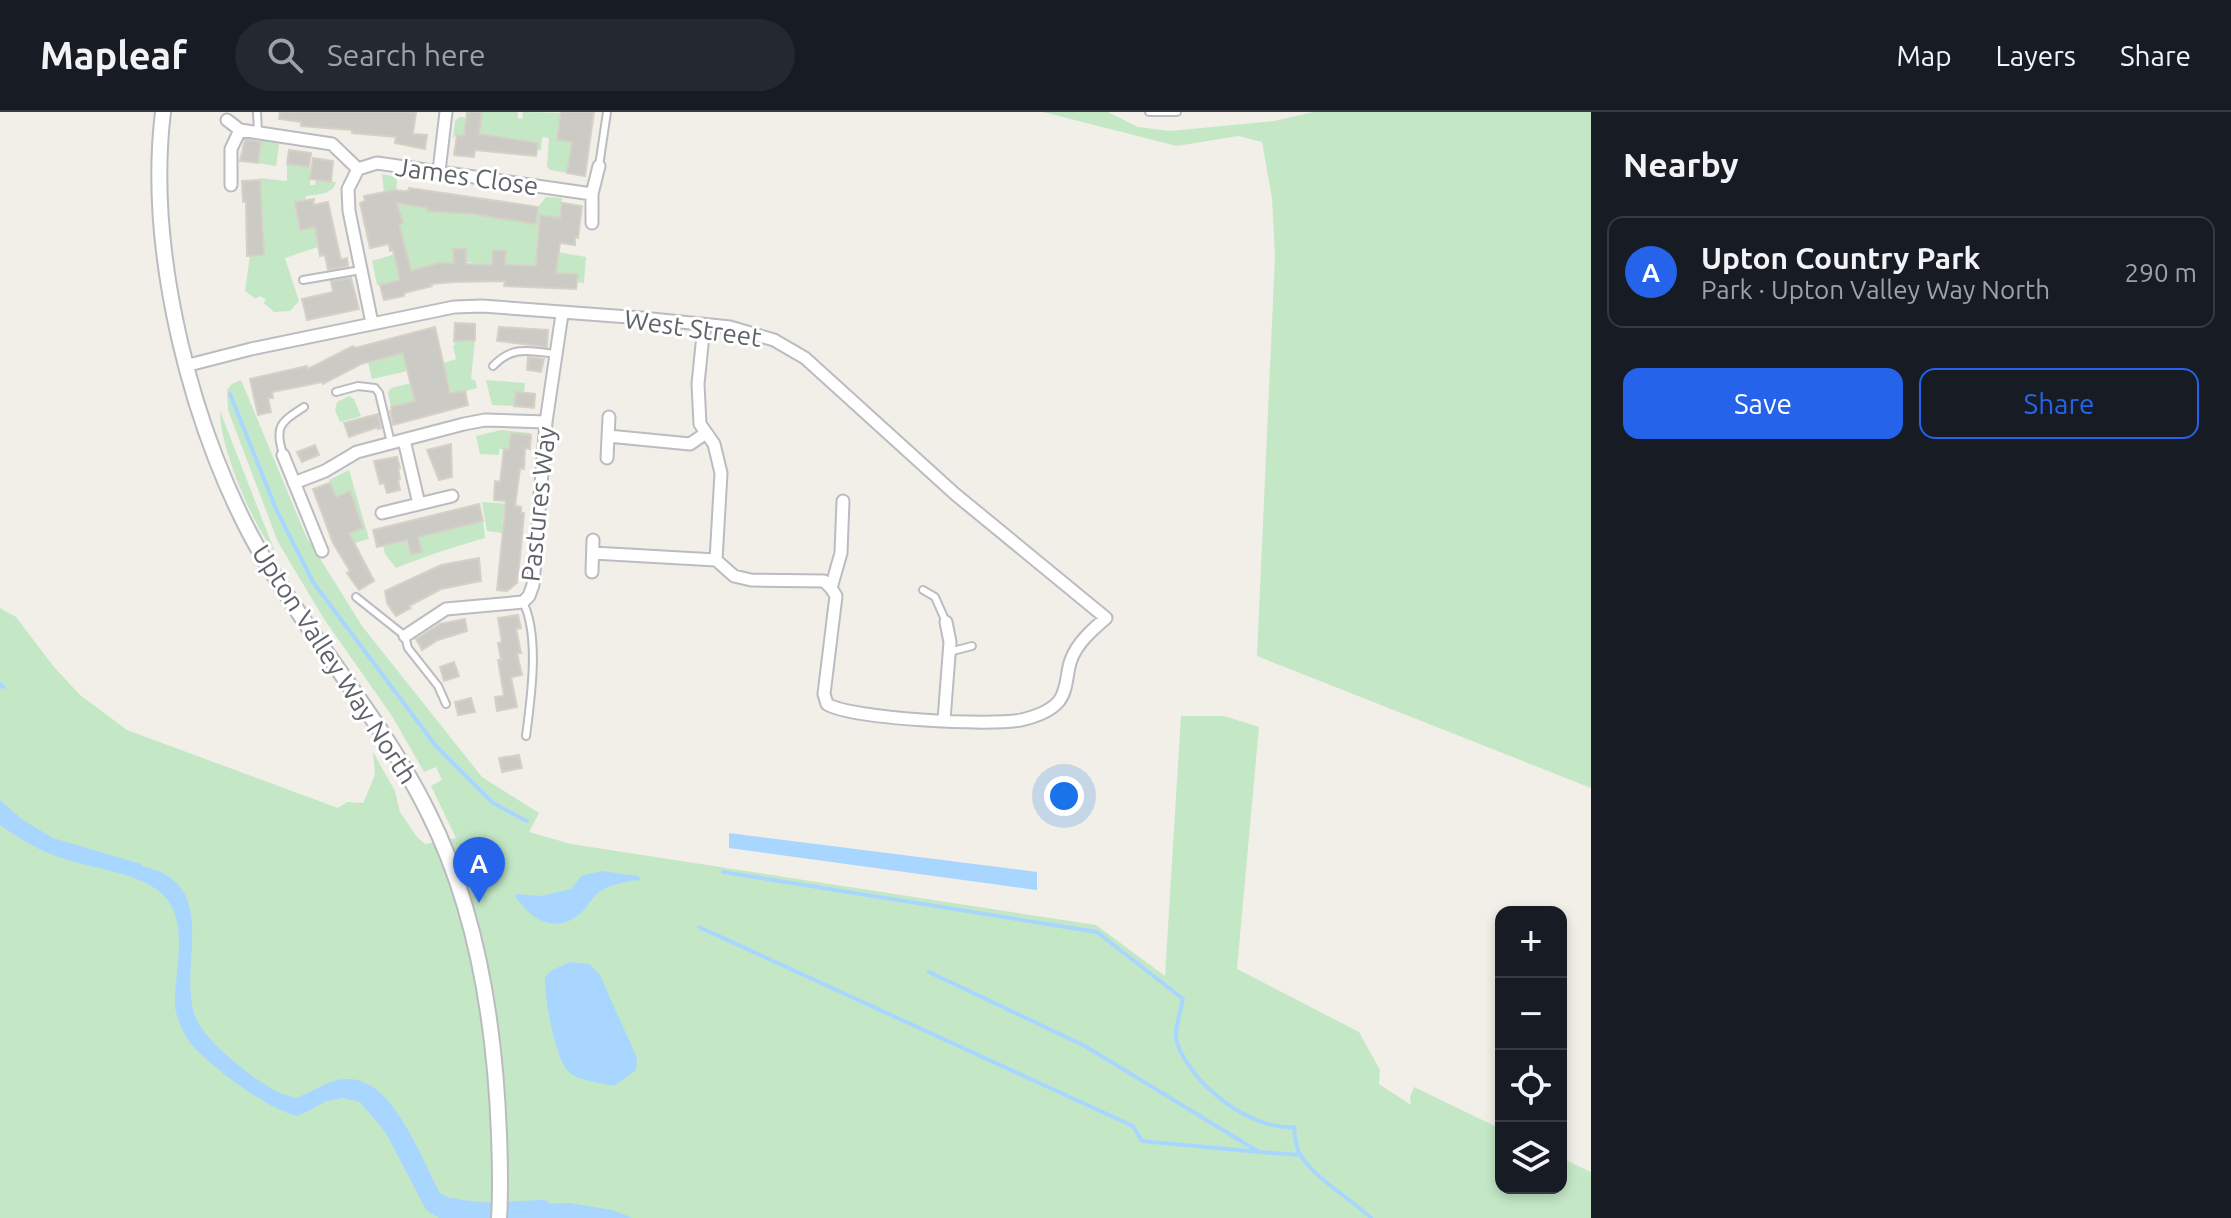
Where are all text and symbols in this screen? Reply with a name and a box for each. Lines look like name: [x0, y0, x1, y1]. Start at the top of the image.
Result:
search box: [235, 19, 795, 91]
icon: search: [263, 33, 307, 77]
text: Mapleaf: [40, 34, 187, 76]
text: Search here: [327, 38, 486, 72]
text: Map: [1896, 40, 1952, 71]
text: Layers: [1996, 40, 2076, 71]
text: Share: [2120, 40, 2191, 71]
text: Nearby: [1623, 145, 1738, 183]
street label: James Close: [394, 152, 540, 200]
text: Upton Country Park: [1701, 241, 1980, 275]
text: A: [1642, 258, 1660, 287]
text: 290 m: [2125, 258, 2197, 287]
text: Park · Upton Valley Way North: [1701, 275, 2050, 304]
street label: West Street: [623, 304, 763, 352]
button: Save: [1623, 368, 1903, 439]
button: Share: [1919, 368, 2199, 439]
street label: Pastures Way: [515, 425, 561, 583]
street label: Upton Valley Way North: [247, 539, 423, 789]
your location: [1044, 776, 1084, 816]
pin: A: [453, 837, 505, 903]
map controls: [1495, 906, 1567, 1194]
button: +: [1495, 906, 1567, 978]
button: −: [1495, 978, 1567, 1050]
button: locate: [1495, 1050, 1567, 1122]
button: layers: [1495, 1122, 1567, 1194]

